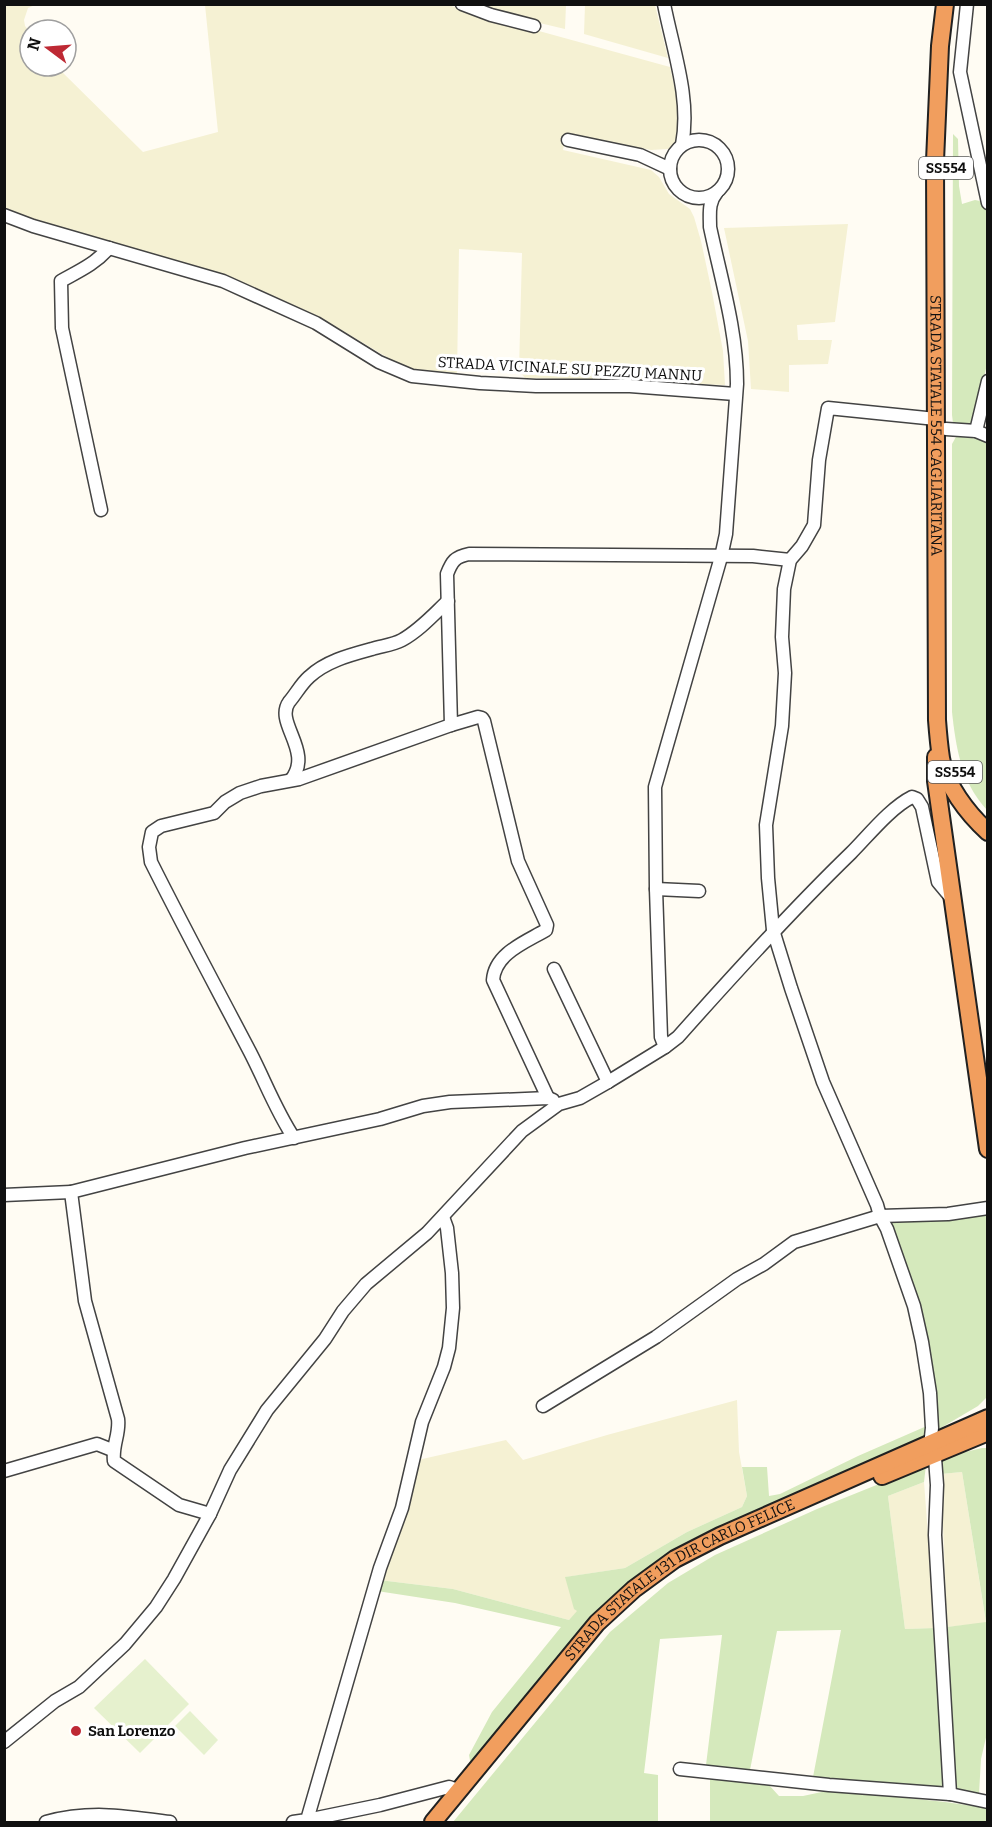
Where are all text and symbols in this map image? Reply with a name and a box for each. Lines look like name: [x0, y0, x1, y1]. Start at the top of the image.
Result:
north arrow: [18, 18, 78, 78]
text: N: [23, 35, 45, 53]
road number: SS554: [919, 157, 973, 179]
street label: STRADA STATALE 554 CAGLIARITANA: [926, 295, 945, 557]
street label: STRADA VICINALE SU PEZZU MANNU: [437, 353, 703, 385]
road number: SS554: [928, 761, 982, 783]
street label: STRADA STATALE 131 DIR CARLO FELICE: [561, 1495, 798, 1664]
place label: San Lorenzo: [88, 1722, 176, 1740]
marker: San Lorenzo: [69, 1724, 83, 1738]

